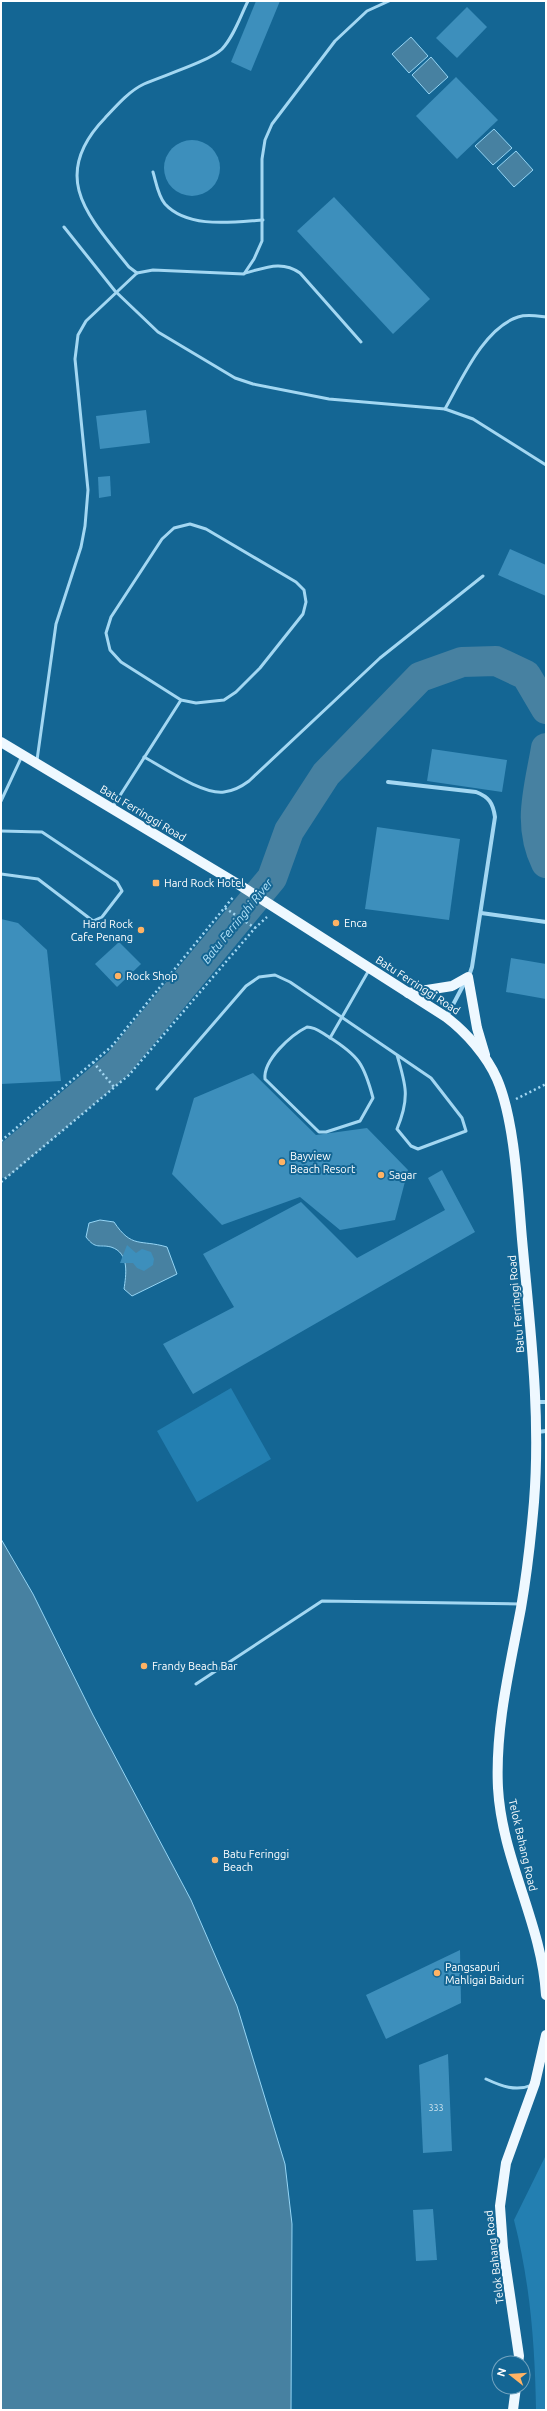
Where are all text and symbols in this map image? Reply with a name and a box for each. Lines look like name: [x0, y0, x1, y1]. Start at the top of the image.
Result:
street label: Batu Ferringgi Road: [98, 783, 188, 843]
water label: Batu Ferringhi River: [199, 876, 275, 966]
place label: Hard Rock Hotel: [164, 877, 244, 889]
marker: Hard Rock Hotel: [151, 878, 161, 888]
place label: Enca: [344, 917, 367, 929]
place label: Hard Rock Cafe Penang: [71, 918, 133, 943]
marker: Enca: [331, 918, 341, 928]
marker: Hard Rock Cafe Penang: [136, 925, 146, 935]
street label: Batu Ferringgi Road: [374, 953, 462, 1017]
place label: Rock Shop: [126, 970, 177, 982]
marker: Rock Shop: [113, 971, 123, 981]
place label: Bayview Beach Resort: [290, 1150, 356, 1175]
marker: Bayview Beach Resort: [277, 1157, 287, 1167]
place label: Sagar: [389, 1169, 417, 1181]
marker: Sagar: [376, 1170, 386, 1180]
street label: Batu Ferringgi Road: [506, 1255, 526, 1353]
place label: Frandy Beach Bar: [152, 1660, 238, 1672]
marker: Frandy Beach Bar: [139, 1661, 149, 1671]
street label: Telok Bahang Road: [507, 1798, 539, 1892]
place label: Batu Feringgi Beach: [223, 1848, 289, 1873]
marker: Batu Feringgi Beach: [210, 1855, 220, 1865]
place label: Pangsapuri Mahligai Baiduri: [445, 1961, 524, 1986]
marker: Pangsapuri Mahligai Baiduri: [432, 1968, 442, 1978]
house number: 333: [428, 2103, 444, 2113]
street label: Telok Bahang Road: [482, 2210, 506, 2304]
north arrow: [491, 2355, 531, 2395]
text: N: [494, 2366, 508, 2378]

